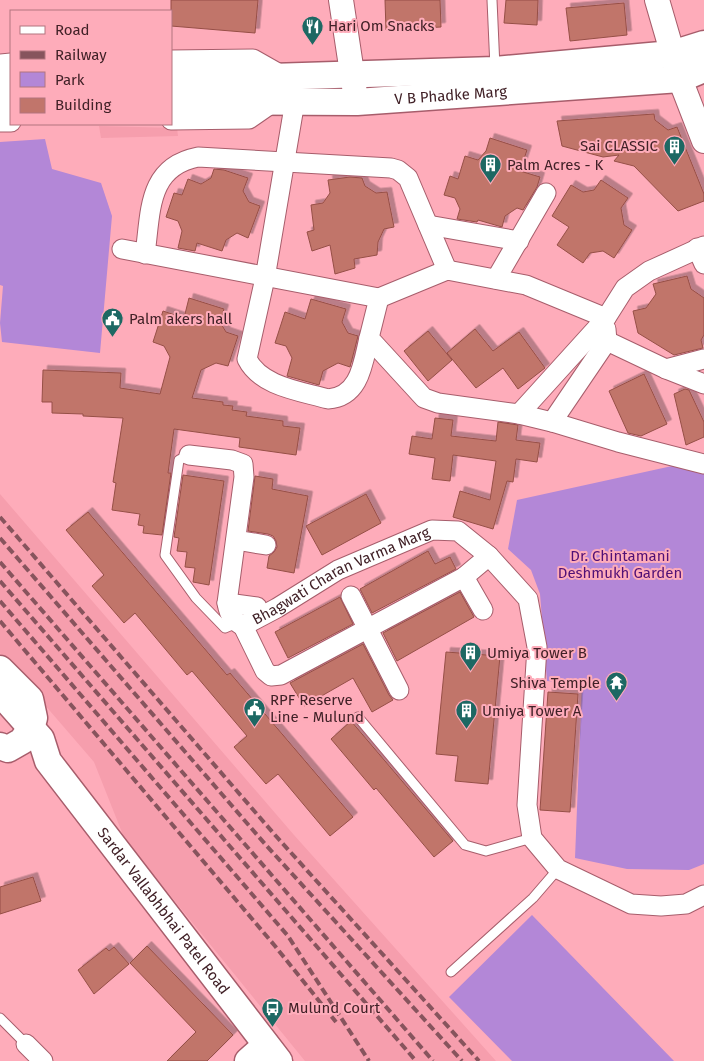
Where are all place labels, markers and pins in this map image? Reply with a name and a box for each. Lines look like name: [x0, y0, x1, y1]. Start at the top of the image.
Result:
restaurant icon: Hari Om Snacks: [300, 14, 324, 45]
place label: Hari Om Snacks: [328, 17, 434, 35]
building icon: Sai CLASSIC: [662, 134, 686, 165]
place label: Sai CLASSIC: [580, 137, 659, 155]
building icon: Palm Acres - K: [479, 153, 503, 184]
place label: Palm Acres - K: [507, 156, 603, 174]
public building icon: Palm akers hall: [101, 307, 125, 338]
place label: Palm akers hall: [129, 310, 233, 328]
building icon: Umiya Tower B: [459, 641, 483, 672]
place label: Umiya Tower B: [487, 644, 587, 662]
temple icon: Shiva Temple: [604, 671, 628, 702]
place label: Shiva Temple: [510, 674, 600, 692]
place label: RPF Reserve Line - Mulund: [270, 691, 364, 726]
public building icon: RPF Reserve Line - Mulund: [242, 697, 266, 728]
building icon: Umiya Tower A: [454, 699, 478, 730]
place label: Umiya Tower A: [482, 702, 582, 720]
bus stop icon: Mulund Court: [260, 996, 284, 1027]
place label: Mulund Court: [288, 999, 381, 1017]

